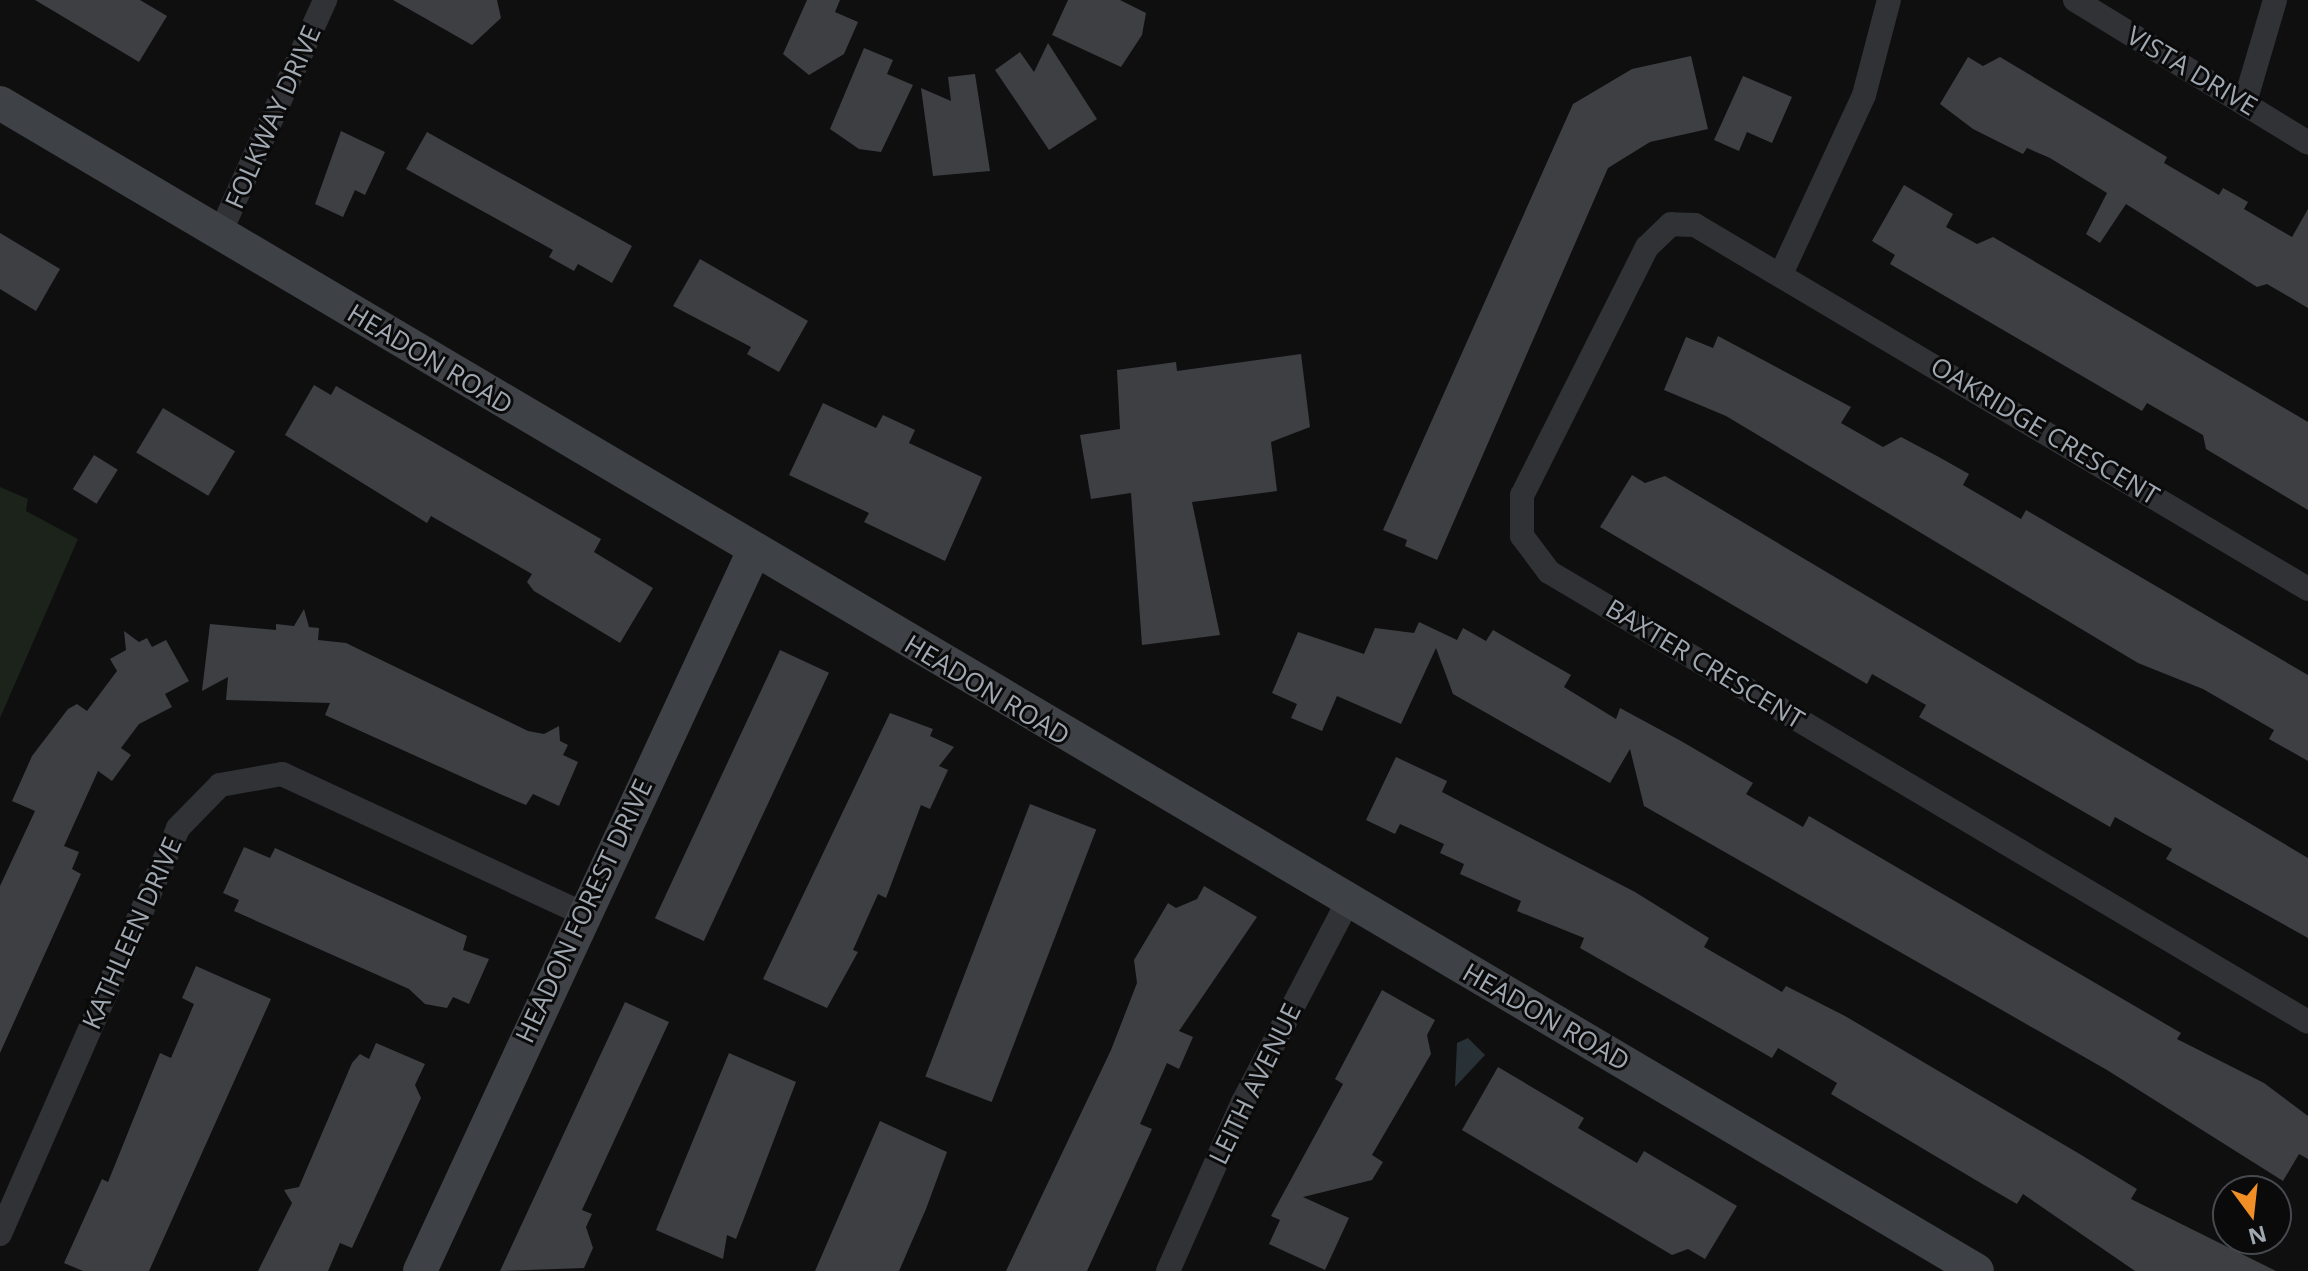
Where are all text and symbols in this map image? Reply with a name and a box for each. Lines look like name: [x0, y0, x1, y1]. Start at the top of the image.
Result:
street label: VISTA DRIVE: [2121, 20, 2263, 122]
street label: FOLKWAY DRIVE: [219, 21, 327, 213]
street label: HEADON ROAD: [342, 297, 518, 421]
street label: OAKRIDGE CRESCENT: [1925, 350, 2165, 512]
street label: BAXTER CRESCENT: [1600, 593, 1810, 735]
street label: HEADON ROAD: [899, 628, 1075, 752]
street label: HEADON FOREST DRIVE: [509, 774, 659, 1048]
street label: KATHLEEN DRIVE: [76, 832, 188, 1034]
street label: HEADON ROAD: [1457, 957, 1635, 1077]
street label: LEITH AVENUE: [1203, 999, 1307, 1169]
north arrow: [2212, 1175, 2292, 1255]
text: N: [2245, 1219, 2270, 1253]

